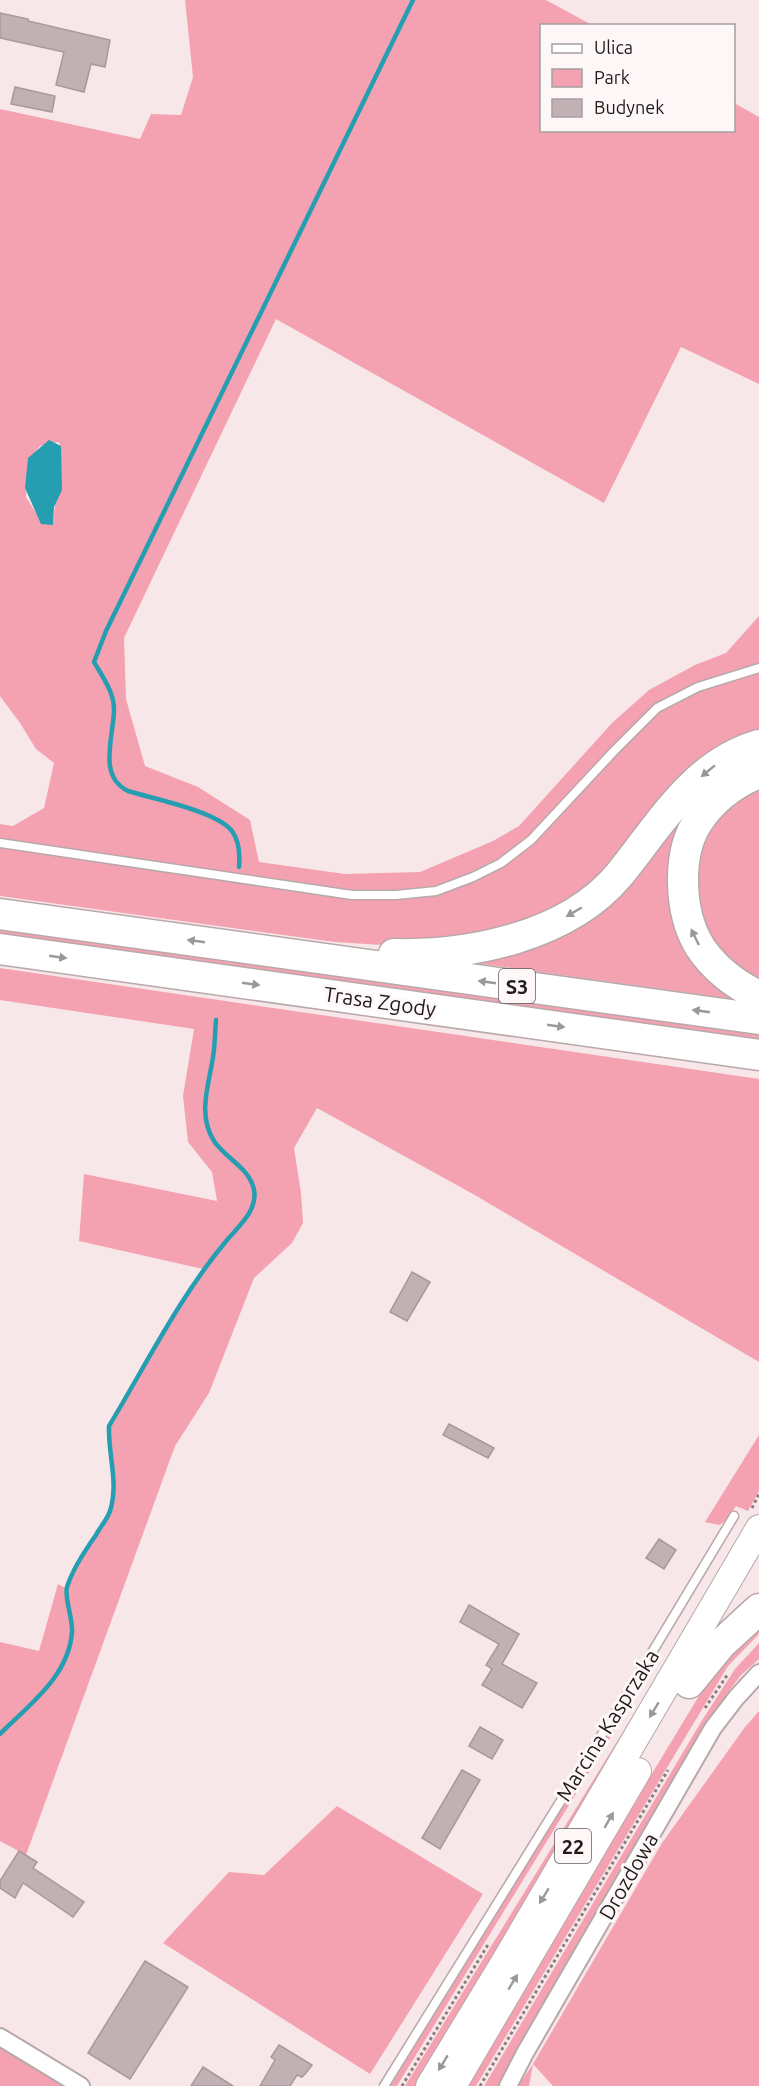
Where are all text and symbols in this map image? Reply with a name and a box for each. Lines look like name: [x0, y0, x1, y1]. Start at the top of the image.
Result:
legend: [540, 24, 735, 132]
text: Ulica: [594, 37, 633, 57]
text: Park: [594, 67, 630, 87]
text: Budynek: [594, 97, 664, 117]
one-way arrow: [700, 765, 716, 778]
one-way arrow: [566, 906, 582, 917]
one-way arrow: [691, 928, 701, 946]
one-way arrow: [186, 936, 205, 945]
one-way arrow: [49, 952, 68, 961]
road number: S3: [499, 969, 535, 1003]
one-way arrow: [477, 977, 496, 986]
one-way arrow: [242, 979, 261, 988]
street label: Trasa Zgody: [322, 981, 438, 1021]
one-way arrow: [691, 1007, 710, 1016]
one-way arrow: [547, 1022, 566, 1031]
street label: Marcina Kasprzaka: [551, 1645, 663, 1805]
one-way arrow: [648, 1702, 659, 1718]
one-way arrow: [604, 1811, 614, 1828]
street label: Drozdowa: [594, 1828, 662, 1924]
road number: 22: [555, 1829, 591, 1863]
one-way arrow: [539, 1887, 549, 1904]
one-way arrow: [508, 1974, 519, 1990]
one-way arrow: [438, 2055, 449, 2071]

